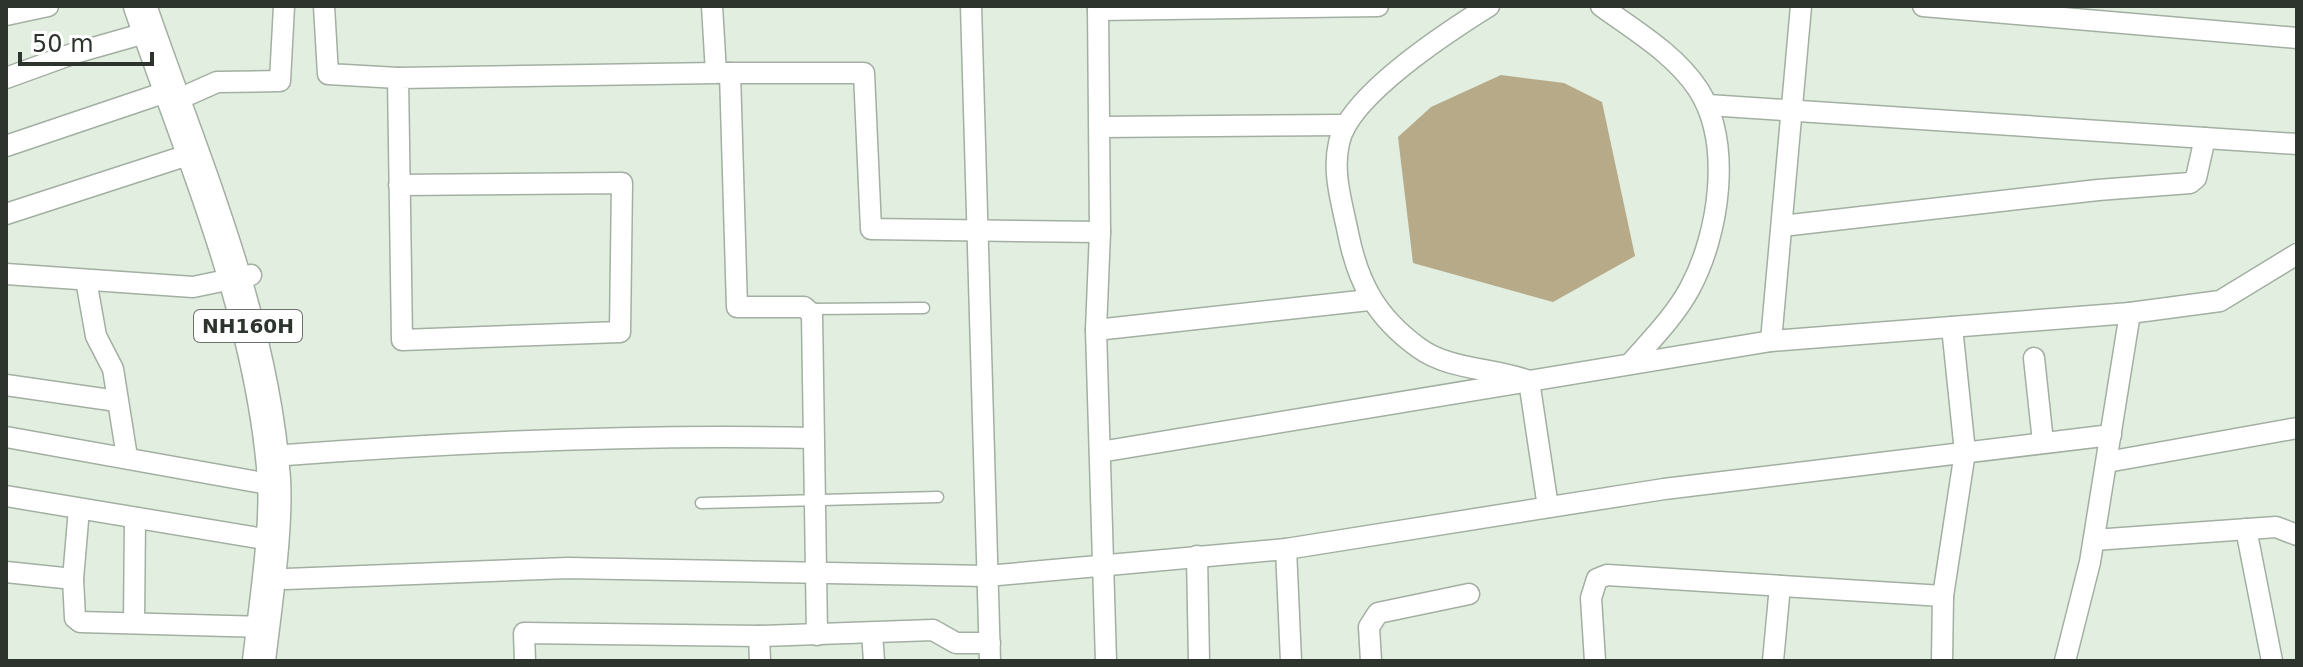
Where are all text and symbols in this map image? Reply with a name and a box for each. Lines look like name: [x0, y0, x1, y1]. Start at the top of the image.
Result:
scale bar: [20, 16, 152, 66]
text: 50 m: [32, 30, 94, 58]
road number: NH160H: [194, 310, 302, 342]

